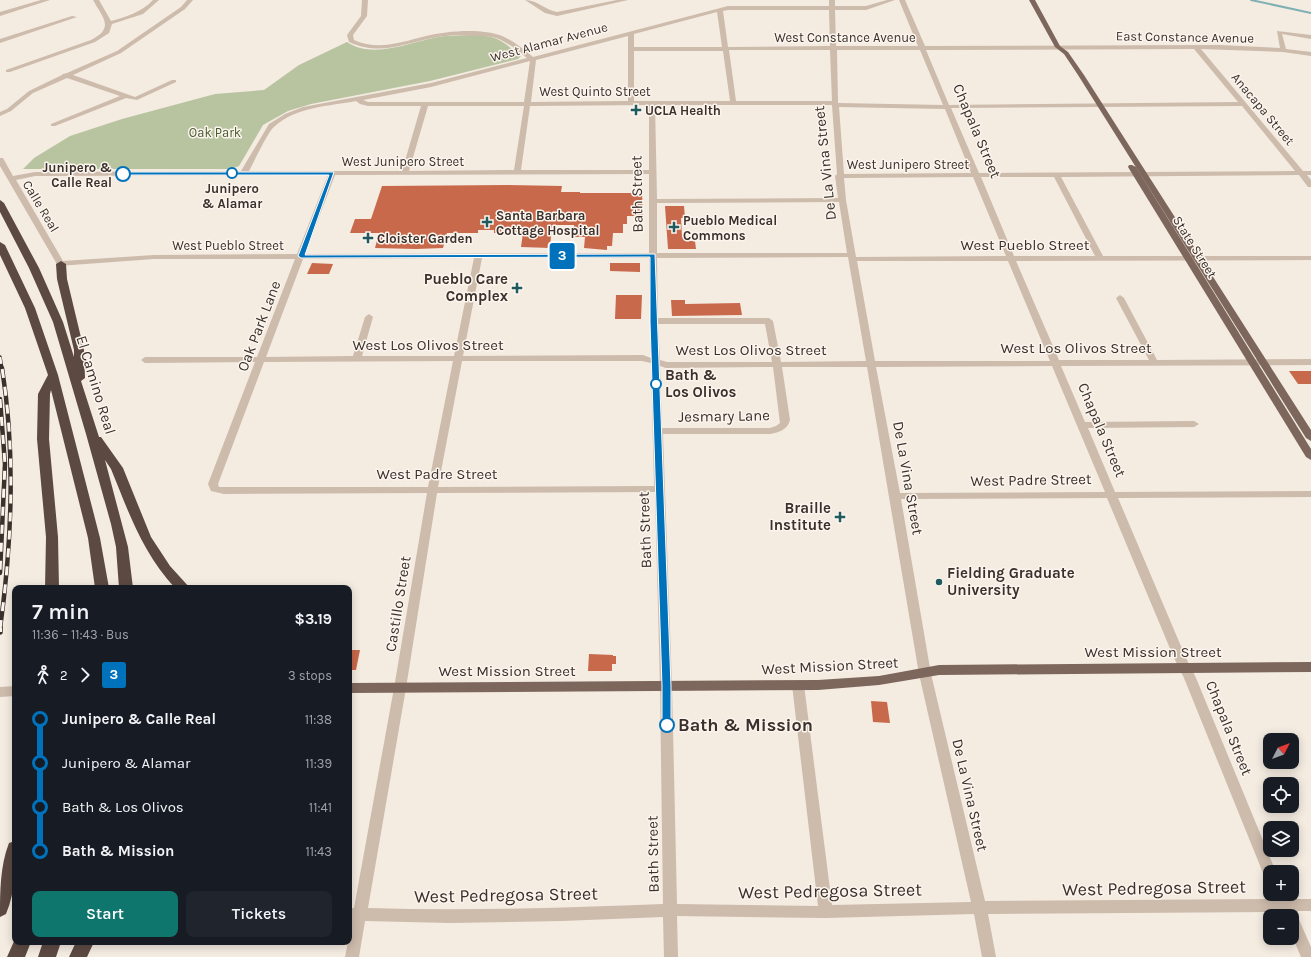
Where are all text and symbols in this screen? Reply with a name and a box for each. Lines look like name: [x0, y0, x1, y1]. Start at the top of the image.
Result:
street label: West Alamar Avenue: [489, 19, 610, 65]
street label: East Constance Avenue: [1116, 28, 1255, 46]
street label: West Constance Avenue: [774, 30, 916, 45]
street label: Anacapa Street: [1228, 70, 1298, 148]
street label: Chapala Street: [949, 81, 1005, 181]
street label: West Quinto Street: [539, 84, 651, 99]
place label: UCLA Health: [645, 103, 721, 118]
marker: UCLA Health: [630, 104, 642, 116]
street label: De La Vina Street: [810, 105, 840, 221]
park label: Oak Park: [189, 125, 241, 140]
street label: West Junipero Street: [342, 154, 464, 169]
street label: Bath Street: [627, 155, 647, 233]
street label: West Junipero Street: [847, 157, 969, 172]
place label: Junipero & Calle Real: [43, 160, 112, 190]
marker: Junipero & Calle Real: [115, 166, 131, 182]
marker: Junipero & Alamar: [226, 167, 238, 179]
street label: Calle Real: [20, 177, 62, 235]
place label: Junipero & Alamar: [202, 181, 263, 211]
place label: Santa Barbara Cottage Hospital: [496, 208, 599, 238]
place label: Pueblo Medical Commons: [683, 213, 777, 243]
street label: State Street: [1170, 213, 1220, 281]
marker: Santa Barbara Cottage Hospital: [481, 216, 493, 228]
marker: Pueblo Medical Commons: [668, 221, 680, 233]
place label: Cloister Garden: [377, 231, 473, 246]
marker: Cloister Garden: [362, 232, 374, 244]
street label: West Pueblo Street: [961, 236, 1090, 254]
street label: West Pueblo Street: [172, 238, 284, 253]
line badge: 3: [549, 243, 575, 269]
text: 3: [558, 247, 566, 264]
place label: Pueblo Care Complex: [424, 270, 509, 305]
street label: Oak Park Lane: [233, 278, 285, 374]
marker: Pueblo Care Complex: [511, 282, 523, 294]
street label: El Camino Real: [72, 333, 120, 437]
street label: West Los Olivos Street: [352, 336, 504, 354]
street label: West Los Olivos Street: [1000, 339, 1152, 357]
street label: West Los Olivos Street: [675, 341, 827, 359]
place label: Bath & Los Olivos: [665, 366, 737, 401]
marker: Bath & Los Olivos: [650, 378, 662, 390]
street label: Chapala Street: [1074, 380, 1130, 480]
street label: Jesmary Lane: [678, 406, 770, 426]
street label: De La Vina Street: [889, 420, 927, 537]
street label: West Padre Street: [376, 465, 498, 483]
street label: West Padre Street: [970, 470, 1092, 490]
street label: Bath Street: [635, 491, 655, 569]
place label: Braille Institute: [769, 499, 831, 534]
marker: Braille Institute: [834, 511, 846, 523]
street label: Castillo Street: [382, 554, 415, 653]
place label: Fielding Graduate University: [947, 564, 1075, 599]
marker: Fielding Graduate University: [934, 577, 944, 587]
text: 7 min: [32, 599, 90, 625]
text: $3.19: [295, 610, 332, 628]
text: 11:36 – 11:43 · Bus: [32, 627, 129, 642]
street label: West Mission Street: [1084, 643, 1222, 661]
street label: West Mission Street: [761, 653, 899, 679]
street label: West Mission Street: [438, 662, 576, 680]
icon: walk: [32, 664, 54, 686]
icon: forward: [74, 664, 96, 686]
text: 3: [110, 666, 118, 683]
text: 2: [60, 668, 68, 683]
text: 3 stops: [288, 668, 332, 683]
street label: Chapala Street: [1202, 678, 1256, 778]
text: Junipero & Calle Real: [62, 710, 216, 728]
text: 11:38: [305, 712, 332, 727]
place label: Bath & Mission: [678, 714, 813, 736]
marker: Bath & Mission: [659, 717, 675, 733]
north arrow: [1263, 733, 1299, 769]
map controls: [1263, 733, 1299, 945]
street label: De La Vina Street: [948, 737, 992, 853]
text: Junipero & Alamar: [62, 754, 190, 772]
text: 11:39: [305, 756, 332, 771]
button: locate: [1263, 777, 1299, 813]
text: Bath & Los Olivos: [62, 798, 184, 816]
text: 11:41: [309, 800, 332, 815]
street label: Bath Street: [643, 815, 663, 893]
button: layers: [1263, 821, 1299, 857]
text: Bath & Mission: [62, 842, 174, 860]
text: 11:43: [305, 844, 332, 859]
button: +: [1263, 865, 1299, 901]
street label: West Pedregosa Street: [1062, 875, 1246, 901]
street label: West Pedregosa Street: [738, 878, 922, 904]
street label: West Pedregosa Street: [414, 882, 598, 908]
button: Start: [32, 891, 178, 937]
button: Tickets: [186, 891, 332, 937]
button: −: [1263, 909, 1299, 945]

